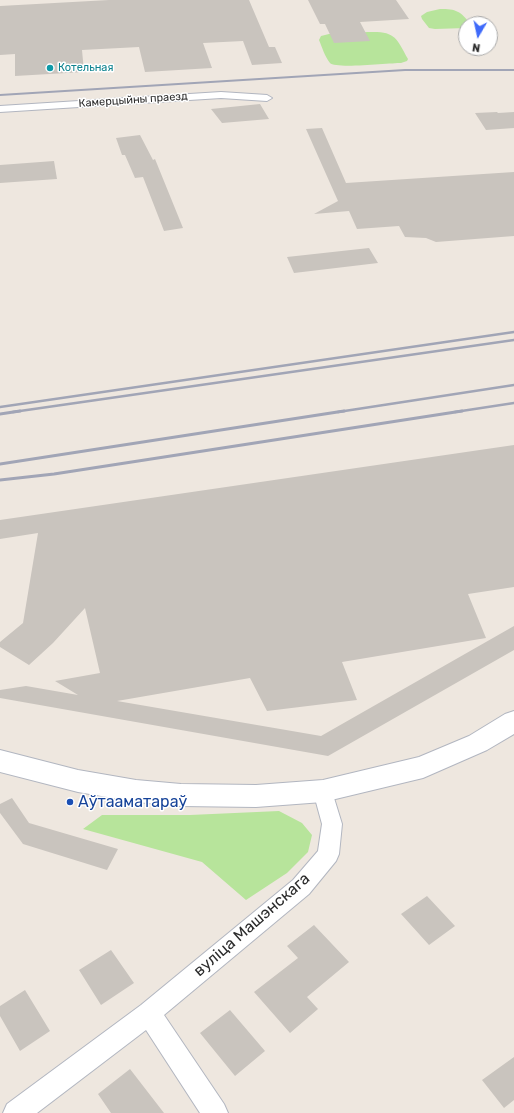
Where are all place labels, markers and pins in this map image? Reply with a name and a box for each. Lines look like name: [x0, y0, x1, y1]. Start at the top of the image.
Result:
place label: Котельная: [58, 61, 113, 75]
marker: Котельная: [45, 63, 55, 73]
place label: Аўтааматараў: [78, 792, 187, 812]
marker: Аўтааматараў: [65, 797, 75, 807]

